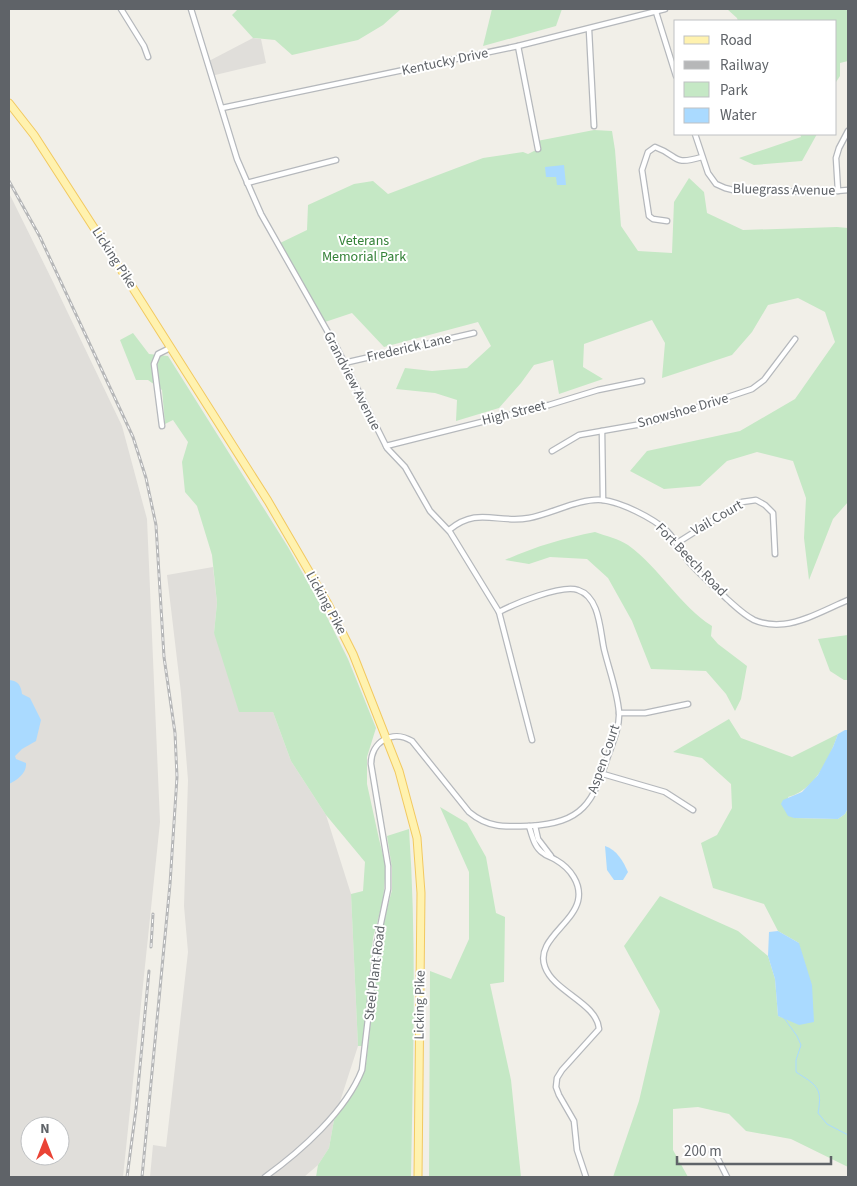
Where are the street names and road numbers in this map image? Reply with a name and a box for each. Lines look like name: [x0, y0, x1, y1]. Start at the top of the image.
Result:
street label: Kentucky Drive: [400, 43, 490, 81]
street label: Bluegrass Avenue: [733, 179, 835, 201]
street label: Licking Pike: [87, 223, 141, 293]
street label: Grandview Avenue: [318, 328, 386, 434]
street label: Frederick Lane: [365, 329, 453, 367]
street label: Snowshoe Drive: [635, 388, 731, 434]
street label: High Street: [480, 395, 548, 431]
street label: Vail Court: [688, 495, 747, 541]
street label: Fort Beech Road: [651, 519, 731, 601]
street label: Licking Pike: [300, 568, 352, 638]
street label: Aspen Court: [583, 722, 625, 796]
street label: Steel Plant Road: [359, 924, 391, 1022]
street label: Licking Pike: [409, 970, 431, 1040]

